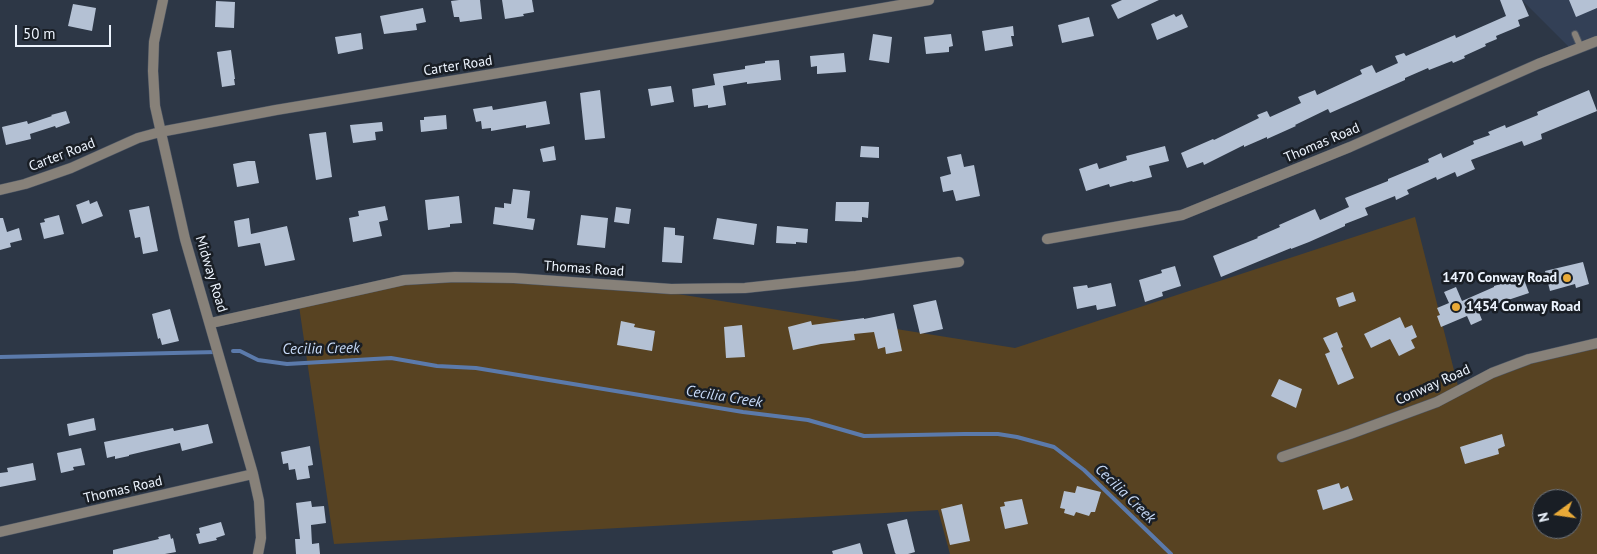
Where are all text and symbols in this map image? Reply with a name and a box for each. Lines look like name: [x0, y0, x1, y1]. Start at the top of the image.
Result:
scale bar: [18, 15, 114, 47]
text: 50 m: [23, 24, 56, 43]
street label: Carter Road: [422, 52, 494, 80]
street label: Thomas Road: [1282, 120, 1362, 166]
street label: Carter Road: [26, 135, 98, 175]
street label: Midway Road: [191, 234, 231, 314]
street label: Thomas Road: [543, 258, 625, 280]
place label: 1470 Conway Road: [1442, 270, 1557, 286]
marker: 1470 Conway Road: [1561, 272, 1573, 284]
place label: 1454 Conway Road: [1466, 299, 1581, 315]
marker: 1454 Conway Road: [1450, 301, 1462, 313]
water label: Cecilia Creek: [282, 339, 360, 359]
street label: Conway Road: [1393, 361, 1473, 409]
water label: Cecilia Creek: [684, 382, 764, 412]
water label: Cecilia Creek: [1091, 461, 1159, 527]
street label: Thomas Road: [82, 473, 164, 507]
north arrow: [1532, 489, 1582, 539]
text: N: [1534, 511, 1553, 524]

